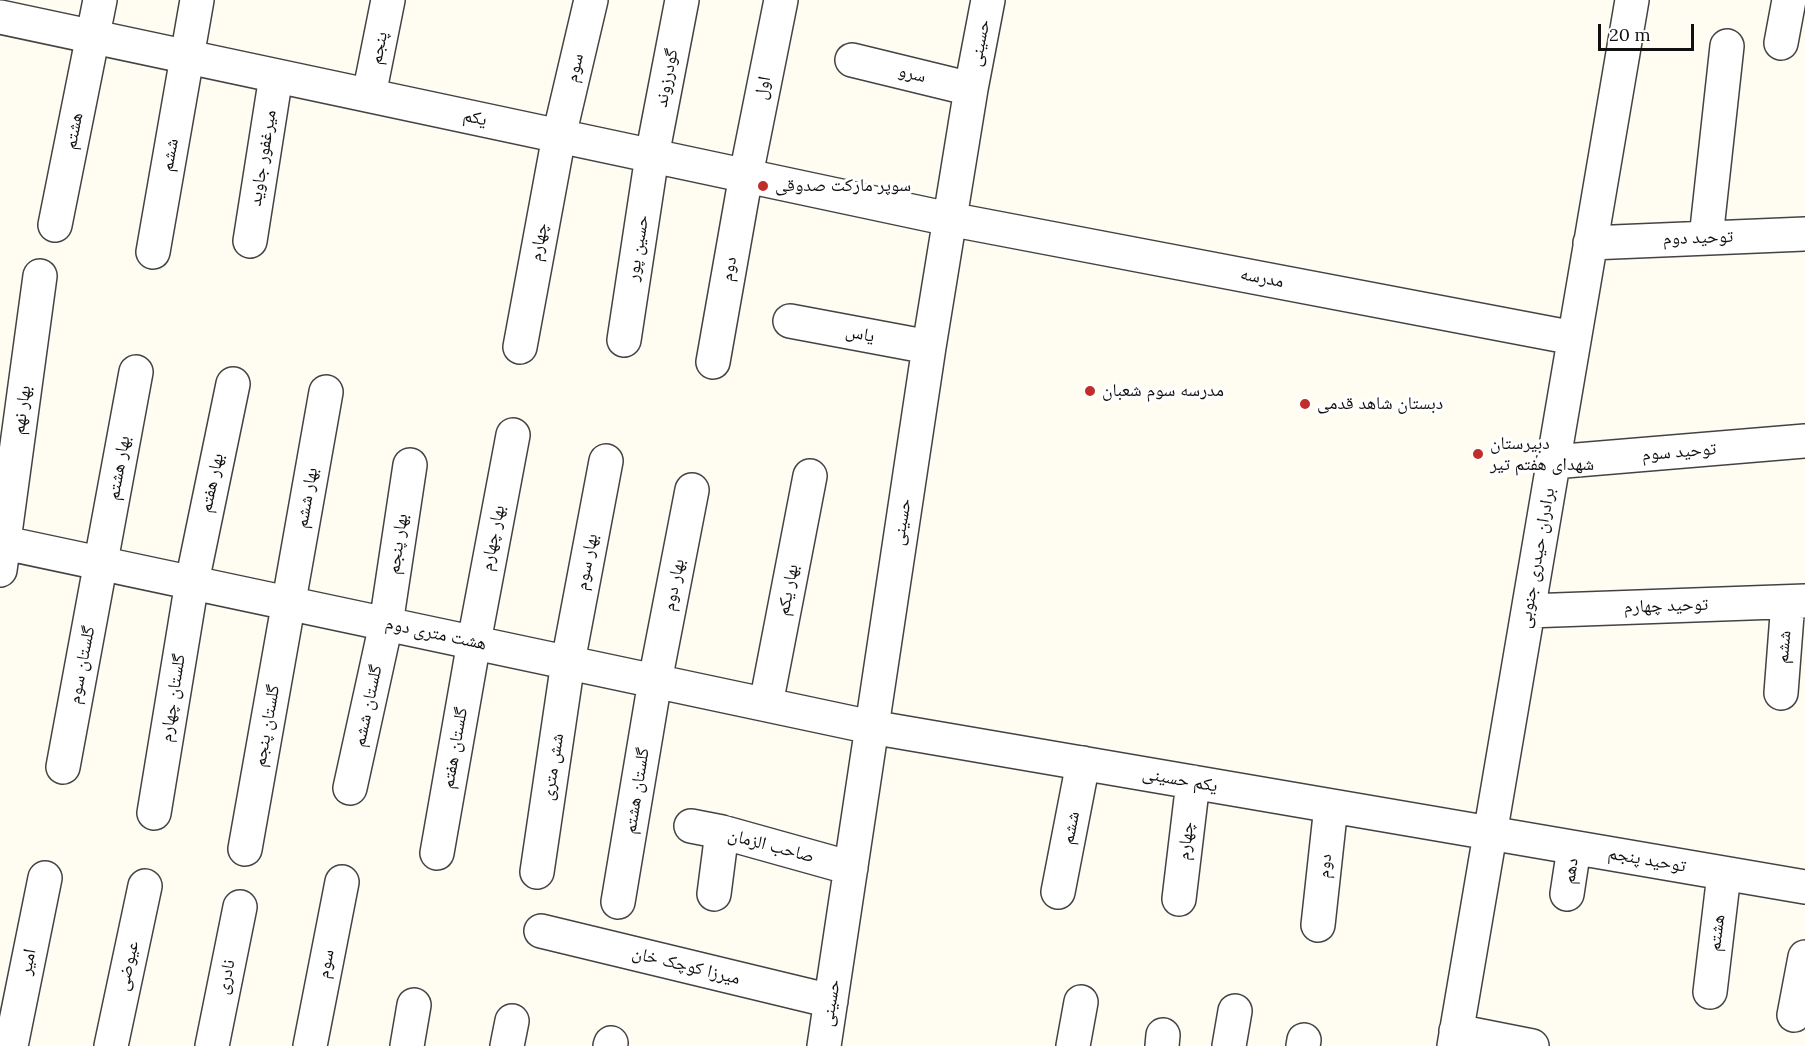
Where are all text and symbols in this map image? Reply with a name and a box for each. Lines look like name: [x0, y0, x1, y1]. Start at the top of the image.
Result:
scale bar: [1601, 12, 1697, 50]
street label: حسینی: [965, 18, 995, 68]
text: 20 m: [1609, 23, 1651, 46]
street label: پنجم: [365, 30, 393, 66]
street label: گودرزوند: [651, 47, 683, 109]
street label: سوم: [561, 51, 589, 85]
street label: سرو: [896, 60, 928, 88]
street label: اول: [750, 74, 776, 102]
street label: یکم: [461, 105, 489, 131]
street label: میرغفور جاوید: [245, 108, 281, 208]
street label: هشتم: [60, 111, 88, 151]
street label: ششم: [156, 137, 184, 173]
place label: سوپر مارکت صدوقی: [775, 175, 911, 197]
marker: سوپر مارکت صدوقی: [756, 179, 770, 193]
street label: حسین پور: [622, 213, 654, 283]
street label: چهارم: [525, 221, 553, 263]
street label: توحید دوم: [1662, 226, 1734, 250]
street label: دوم: [716, 255, 742, 283]
street label: مدرسه: [1239, 263, 1285, 293]
street label: یاس: [844, 321, 876, 347]
place label: مدرسه سوم شعبان: [1102, 380, 1224, 402]
street label: بهار نهم: [8, 384, 36, 436]
marker: مدرسه سوم شعبان: [1083, 384, 1097, 398]
place label: دبستان شاهد قدمی: [1317, 393, 1443, 415]
marker: دبستان شاهد قدمی: [1298, 397, 1312, 411]
place label: دبیرستان شهدای هفتم تیر: [1490, 433, 1594, 476]
street label: بهار هشتم: [103, 434, 135, 502]
street label: توحید سوم: [1641, 438, 1717, 466]
marker: دبیرستان شهدای هفتم تیر: [1471, 447, 1485, 461]
street label: بهار هفتم: [195, 451, 229, 515]
street label: بهار ششم: [291, 466, 323, 530]
street label: برادران حیدری جنوبی: [1514, 486, 1560, 630]
street label: حسینی: [888, 497, 916, 547]
street label: بهار چهارم: [476, 503, 510, 573]
street label: بهار پنجم: [383, 512, 413, 576]
street label: بهار سوم: [571, 532, 603, 592]
street label: بهار دوم: [658, 557, 690, 613]
street label: بهار یکم: [772, 562, 804, 618]
street label: توحید چهارم: [1623, 594, 1709, 618]
street label: هشت متری دوم: [383, 613, 489, 655]
street label: گلستان سوم: [64, 624, 100, 706]
street label: ششم: [1772, 629, 1796, 665]
street label: گلستان چهارم: [155, 652, 191, 744]
street label: گلستان ششم: [349, 663, 387, 749]
street label: گلستان پنجم: [249, 683, 285, 769]
street label: گلستان هفتم: [437, 706, 473, 790]
street label: شش متری: [537, 732, 569, 802]
street label: گلستان هشتم: [620, 746, 654, 836]
street label: یکم حسینی: [1141, 763, 1219, 797]
street label: ششم: [1057, 810, 1085, 846]
street label: چهارم: [1173, 821, 1199, 861]
street label: صاحب الزمان: [726, 824, 816, 868]
street label: توحید پنجم: [1606, 843, 1688, 877]
street label: دوم: [1313, 853, 1337, 879]
street label: دهم: [1558, 857, 1584, 885]
street label: هشتم: [1704, 913, 1730, 953]
street label: عیوضی: [112, 939, 144, 993]
street label: میرزا کوچک خان: [630, 942, 742, 990]
street label: امیر: [15, 947, 41, 977]
street label: سوم: [313, 948, 339, 980]
street label: نادری: [212, 958, 240, 996]
street label: حسینی: [817, 978, 845, 1028]

